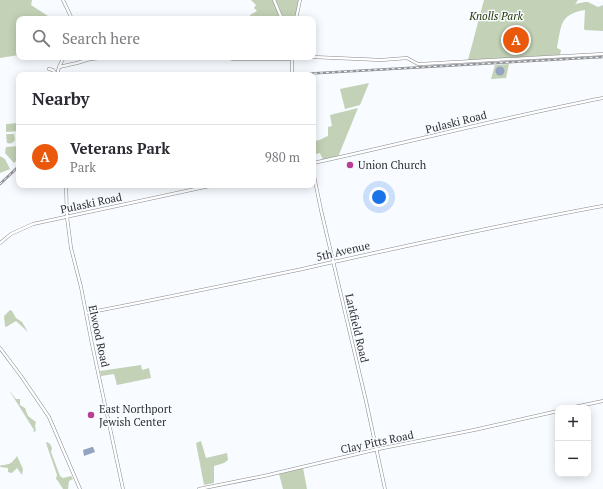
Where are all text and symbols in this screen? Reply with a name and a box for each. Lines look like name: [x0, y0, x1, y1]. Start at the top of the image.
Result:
park label: Knolls Park: [468, 9, 523, 23]
search box: [16, 16, 316, 60]
pin: A: [503, 25, 529, 55]
icon: search: [30, 27, 52, 49]
text: Search here: [62, 28, 140, 48]
text: Nearby: [32, 87, 90, 110]
street label: Pulaski Road: [424, 108, 488, 136]
text: Veterans Park: [70, 138, 170, 158]
text: A: [40, 148, 50, 166]
text: 980 m: [265, 148, 300, 166]
text: Park: [70, 158, 96, 176]
place label: Union Church: [358, 158, 427, 172]
marker: Union Church: [345, 160, 355, 170]
your location: [369, 187, 389, 207]
street label: Pulaski Road: [59, 190, 123, 216]
street label: 5th Avenue: [315, 238, 372, 264]
street label: Larkfield Road: [342, 292, 372, 364]
street label: Elwood Road: [86, 304, 112, 368]
place label: East Northport Jewish Center: [99, 402, 172, 429]
map controls: [555, 405, 591, 477]
button: +: [555, 405, 591, 441]
marker: East Northport Jewish Center: [86, 410, 96, 420]
street label: Clay Pitts Road: [339, 427, 415, 457]
button: −: [555, 441, 591, 477]

